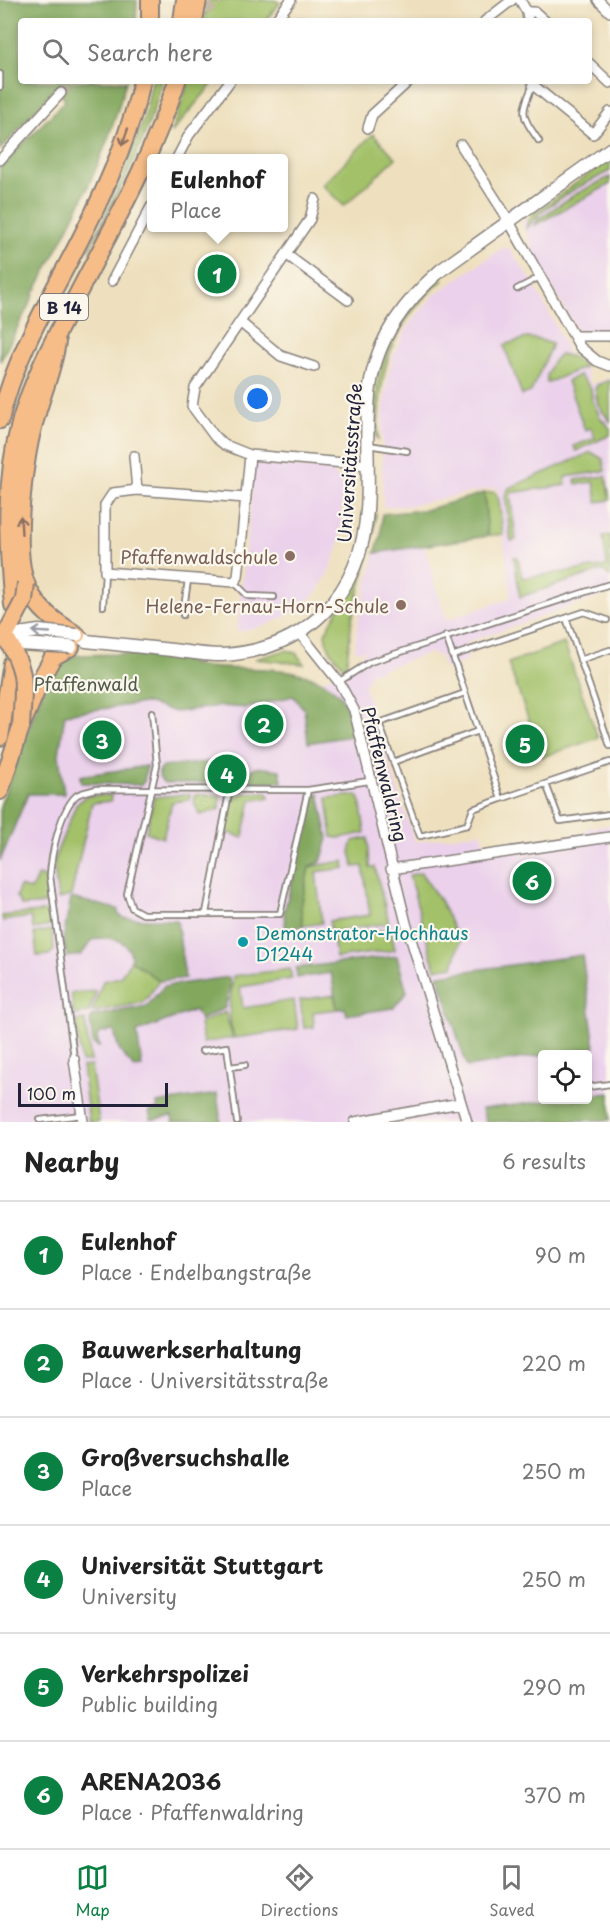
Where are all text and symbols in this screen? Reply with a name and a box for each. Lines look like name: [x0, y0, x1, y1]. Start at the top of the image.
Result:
search box: [18, 18, 592, 84]
icon: search: [39, 35, 72, 68]
text: Search here: [87, 35, 213, 68]
one-way arrow: [119, 127, 130, 146]
popup: [147, 154, 288, 232]
text: Eulenhof: [170, 162, 265, 195]
text: Place: [170, 195, 221, 225]
pin: 1: [198, 252, 236, 296]
road number: B 14: [40, 294, 88, 320]
street label: Universitätsstraße: [330, 382, 368, 544]
your location: [243, 384, 272, 413]
one-way arrow: [16, 515, 27, 535]
place label: Pfaffenwaldschule: [120, 543, 278, 570]
marker: Pfaffenwaldschule: [283, 549, 297, 563]
place label: Helene-Fernau-Horn-Schule: [145, 592, 389, 619]
marker: Helene-Fernau-Horn-Schule: [394, 598, 408, 612]
one-way arrow: [31, 626, 51, 637]
park label: Pfaffenwald: [33, 670, 139, 697]
pin: 2: [244, 702, 284, 746]
street label: Pfaffenwaldring: [355, 704, 415, 844]
pin: 3: [82, 718, 122, 762]
pin: 5: [506, 722, 544, 766]
pin: 4: [208, 752, 246, 796]
pin: 6: [512, 858, 552, 904]
place label: Demonstrator-Hochhaus D1244: [255, 919, 468, 967]
marker: Demonstrator-Hochhaus D1244: [236, 935, 250, 949]
map controls: [538, 1050, 592, 1104]
button: locate: [538, 1050, 592, 1104]
scale bar: [18, 1080, 168, 1108]
text: 100 m: [27, 1081, 76, 1105]
text: Nearby: [24, 1142, 119, 1181]
text: 6 results: [502, 1146, 586, 1176]
text: Eulenhof: [81, 1224, 175, 1257]
text: 1: [39, 1240, 48, 1270]
text: 90 m: [535, 1240, 586, 1270]
text: Place · Endelbangstraße: [81, 1257, 312, 1287]
text: Bauwerkserhaltung: [81, 1332, 301, 1365]
text: 2: [36, 1348, 51, 1378]
text: 220 m: [522, 1348, 586, 1378]
text: Place · Universitätsstraße: [81, 1365, 329, 1395]
text: Großversuchshalle: [81, 1440, 290, 1473]
text: 3: [37, 1456, 50, 1486]
text: 250 m: [522, 1456, 586, 1486]
text: Place: [81, 1473, 132, 1503]
text: Universität Stuttgart: [81, 1548, 323, 1581]
text: 4: [37, 1564, 50, 1594]
text: 250 m: [522, 1564, 586, 1594]
text: University: [81, 1581, 177, 1611]
text: Verkehrspolizei: [81, 1656, 249, 1689]
text: 5: [37, 1672, 50, 1702]
text: 290 m: [522, 1672, 586, 1702]
text: Public building: [81, 1689, 218, 1719]
text: ARENA2036: [81, 1764, 221, 1797]
text: 6: [36, 1780, 51, 1810]
text: 370 m: [523, 1780, 586, 1810]
text: Place · Pfaffenwaldring: [81, 1797, 304, 1827]
tab: Map: [75, 1861, 110, 1921]
tab: Directions: [260, 1861, 338, 1921]
tab: Saved: [489, 1861, 535, 1921]

